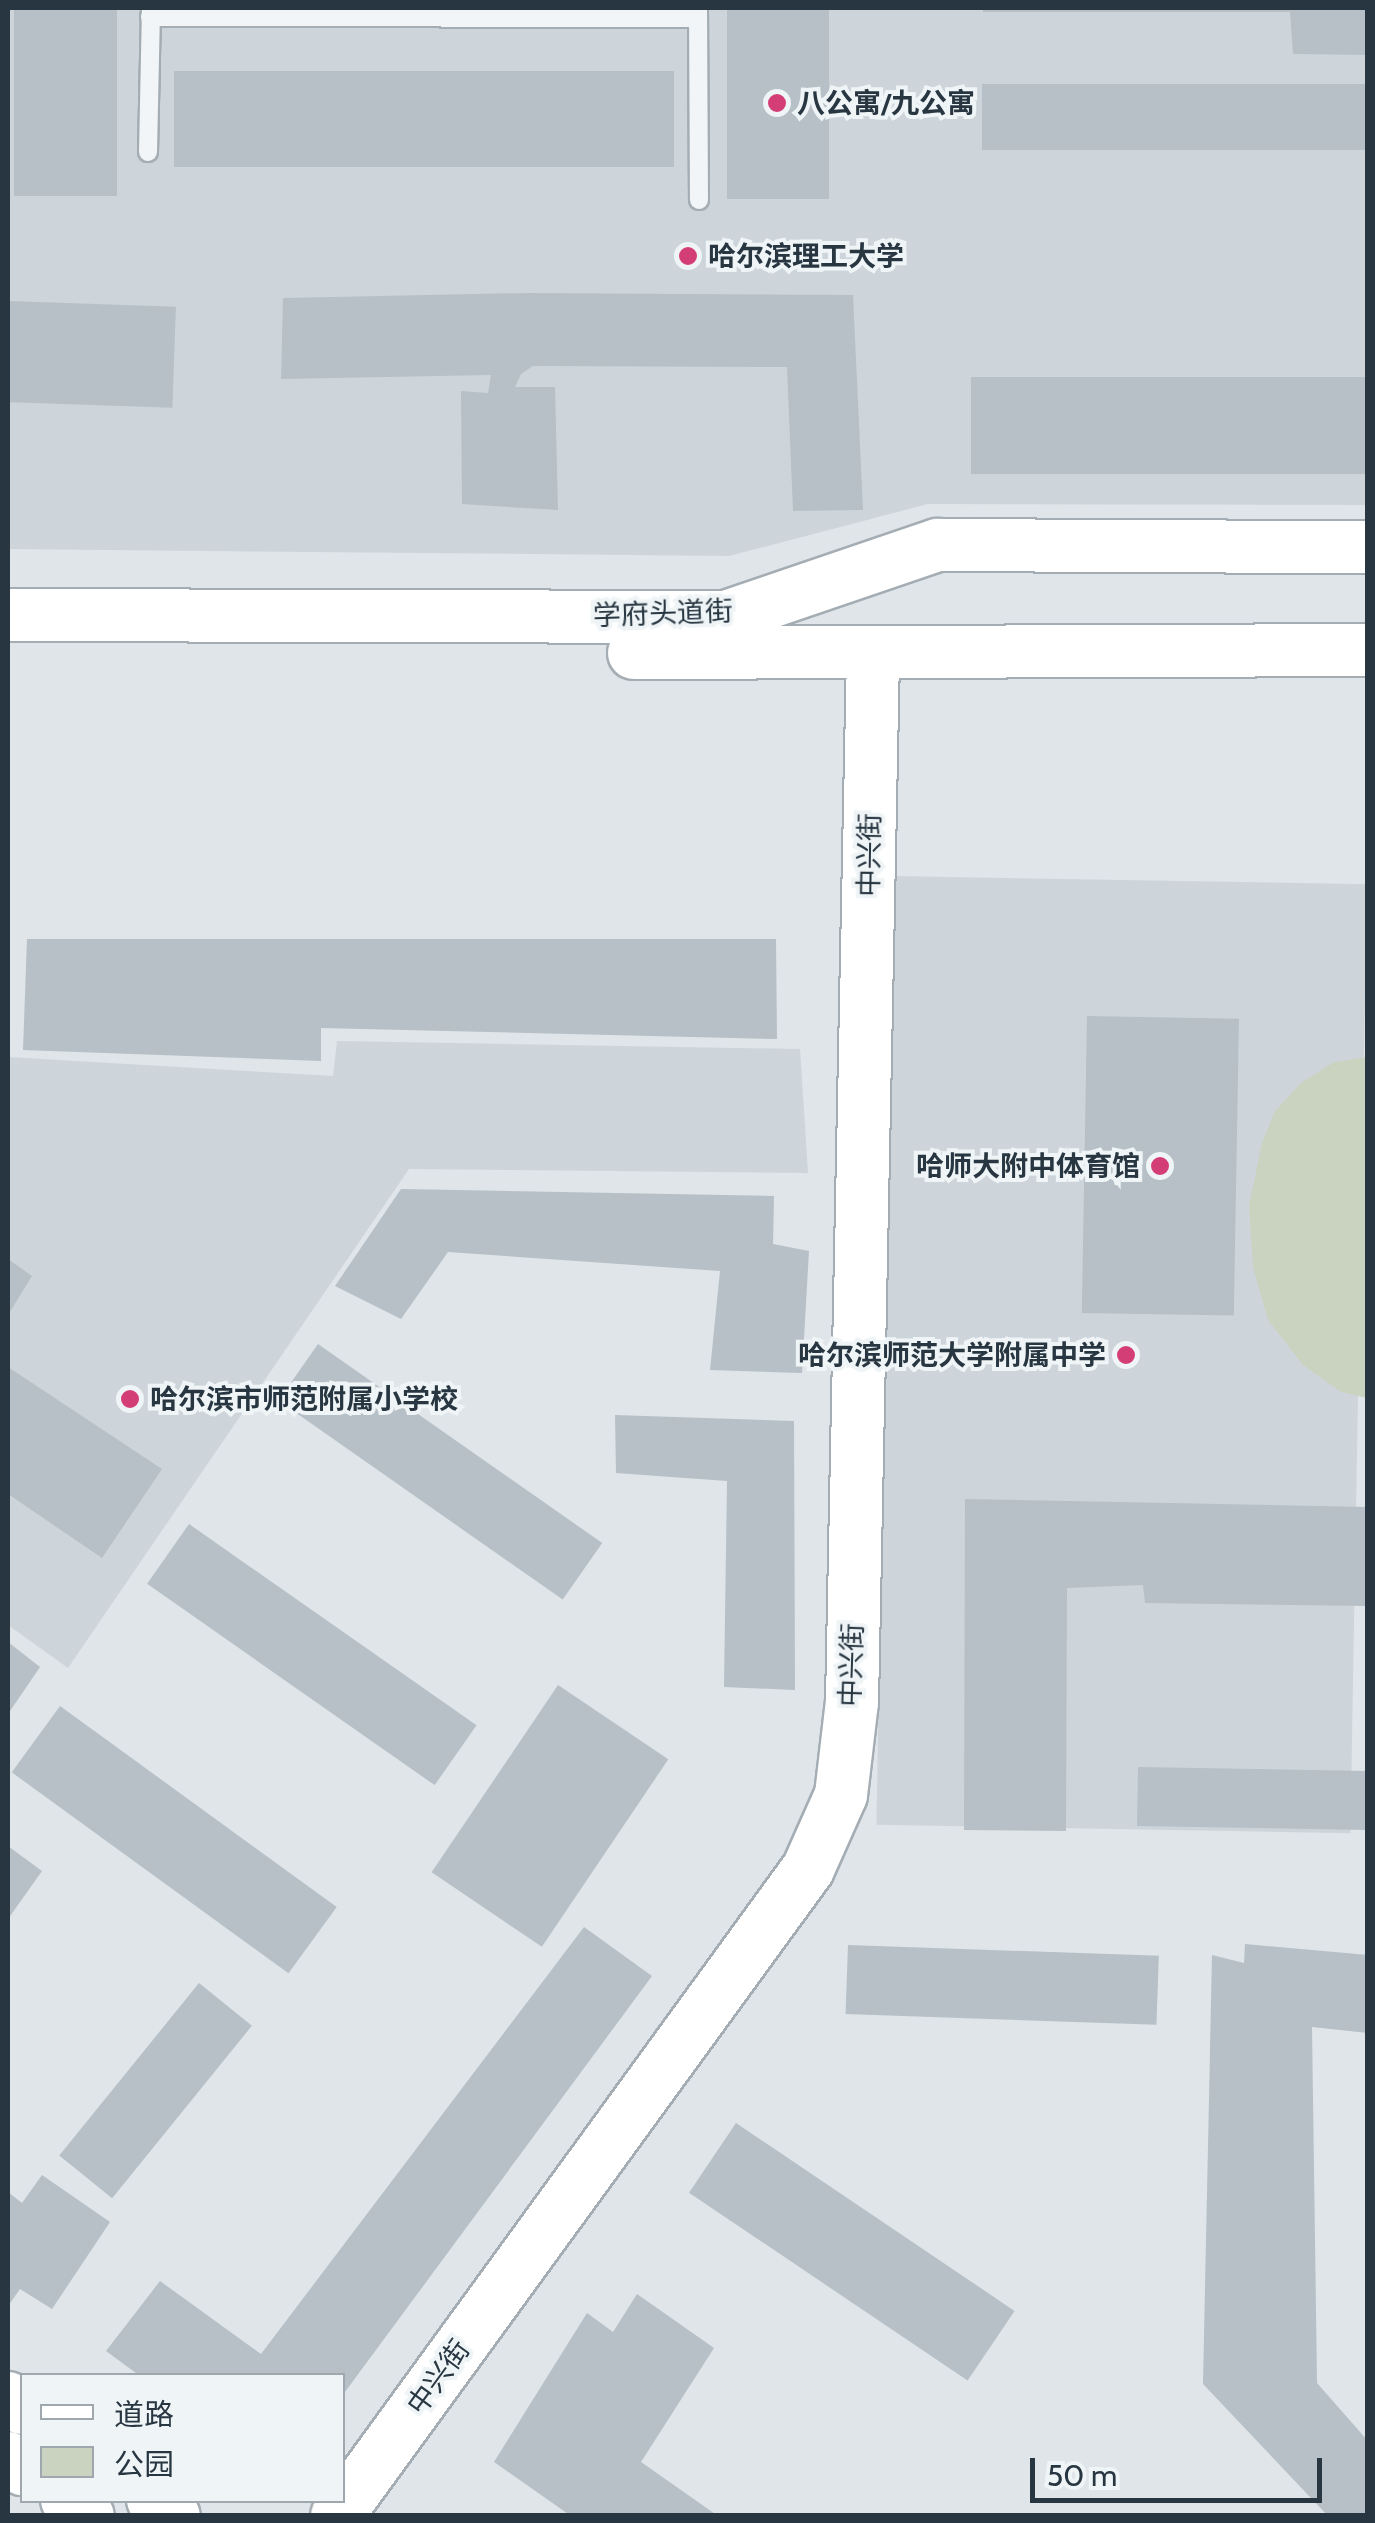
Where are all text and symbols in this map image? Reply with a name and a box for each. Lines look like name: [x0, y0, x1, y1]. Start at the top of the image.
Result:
place label: 八公寓/九公寓: [797, 86, 975, 120]
marker: 八公寓/九公寓: [766, 92, 788, 114]
place label: 哈尔滨理工大学: [708, 239, 904, 273]
marker: 哈尔滨理工大学: [677, 245, 699, 267]
street label: 学府头道街: [592, 594, 734, 632]
street label: 中兴街: [851, 813, 887, 897]
place label: 哈师大附中体育馆: [916, 1149, 1140, 1183]
marker: 哈师大附中体育馆: [1149, 1155, 1171, 1177]
place label: 哈尔滨师范大学附属中学: [798, 1338, 1106, 1372]
marker: 哈尔滨师范大学附属中学: [1115, 1344, 1137, 1366]
place label: 哈尔滨市师范附属小学校: [150, 1382, 458, 1416]
marker: 哈尔滨市师范附属小学校: [119, 1388, 141, 1410]
street label: 中兴街: [833, 1622, 869, 1708]
street label: 中兴街: [400, 2333, 476, 2421]
legend: [20, 2373, 345, 2503]
text: 道路: [114, 2396, 174, 2433]
scale bar: [1035, 2438, 1328, 2500]
text: 公园: [114, 2446, 174, 2483]
text: 50 m: [1047, 2457, 1117, 2494]

